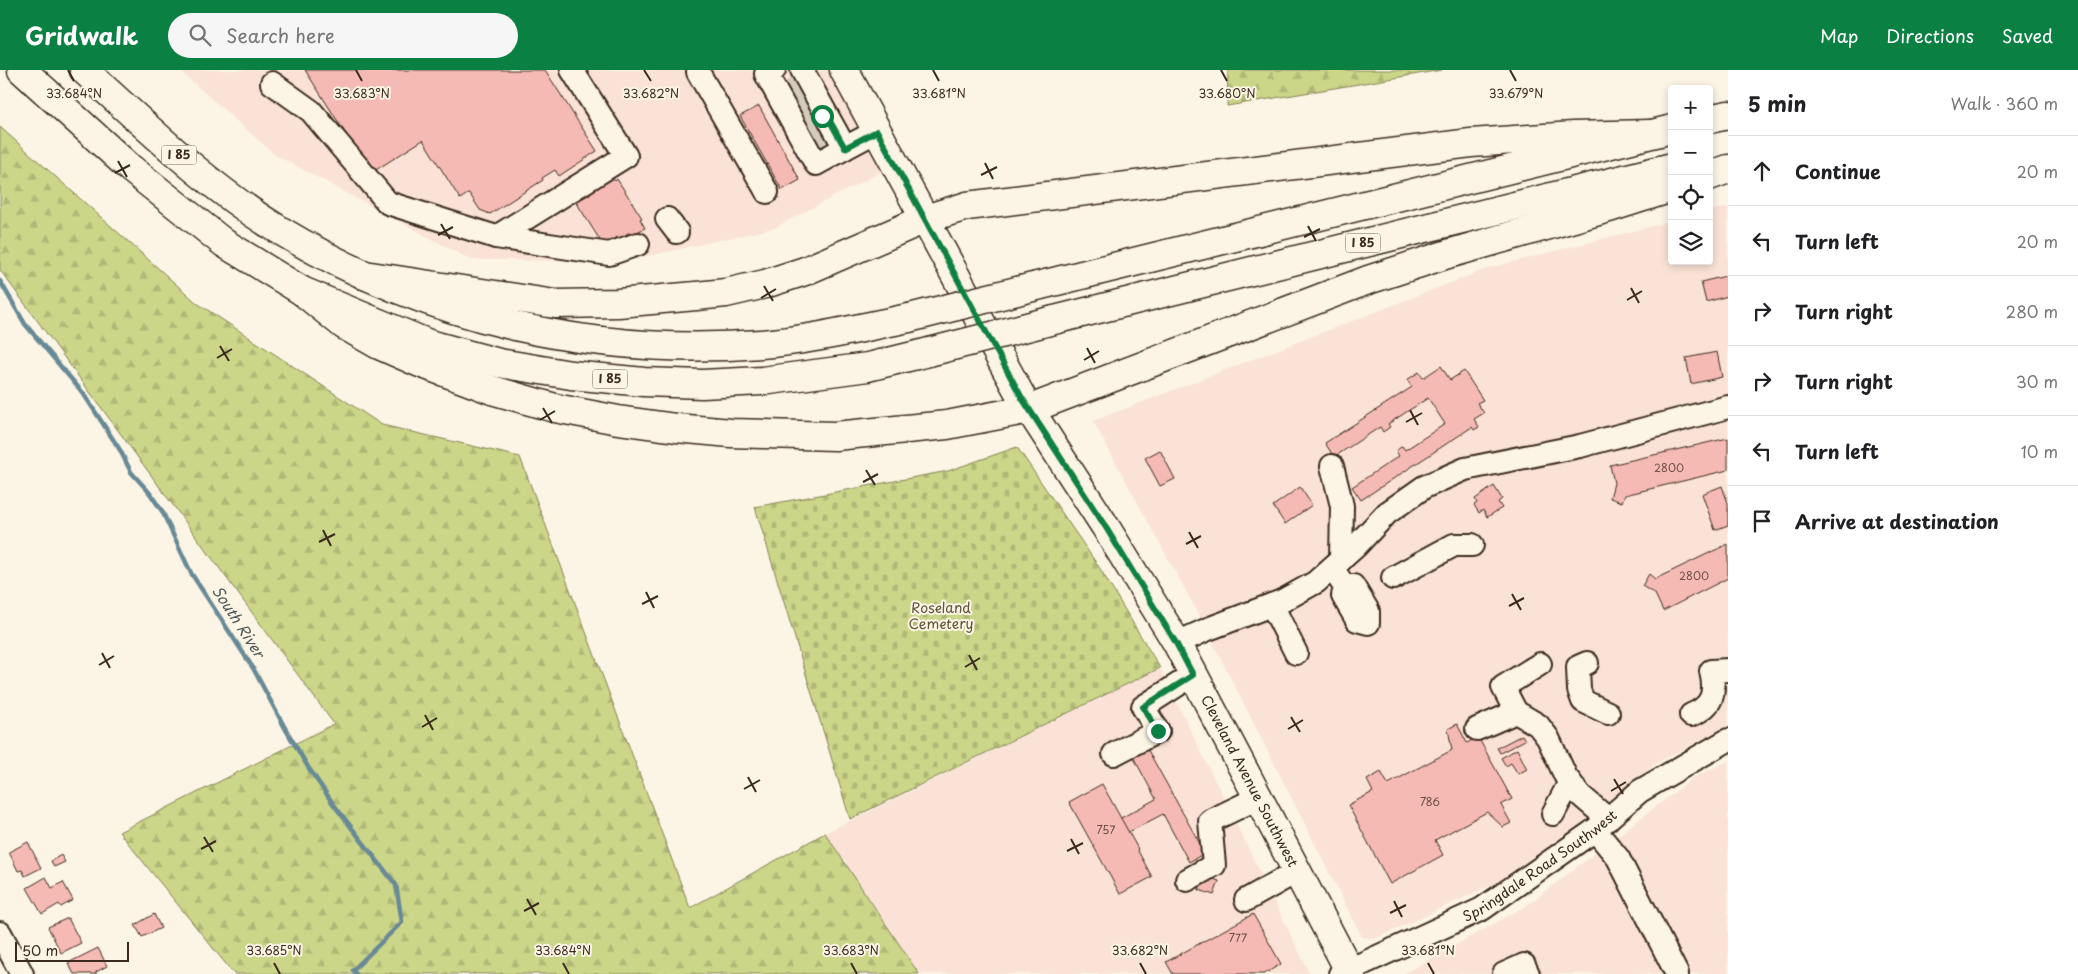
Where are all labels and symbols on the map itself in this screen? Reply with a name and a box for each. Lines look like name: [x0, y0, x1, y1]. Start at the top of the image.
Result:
text: 33.684°N: [46, 84, 102, 102]
text: 33.683°N: [334, 84, 390, 102]
text: 33.682°N: [623, 84, 679, 102]
text: 33.681°N: [912, 84, 966, 102]
text: 33.680°N: [1198, 84, 1256, 102]
text: 33.679°N: [1489, 84, 1543, 102]
route start: [811, 105, 834, 128]
road number: I 85: [162, 146, 196, 164]
road number: I 85: [1346, 234, 1380, 252]
road number: I 85: [592, 370, 628, 388]
house number: 2800: [1654, 459, 1684, 476]
house number: 2800: [1679, 567, 1709, 584]
water label: South River: [207, 581, 272, 664]
park label: Roseland Cemetery: [908, 597, 974, 634]
street label: Cleveland Avenue Southwest: [1196, 691, 1304, 871]
route end: [1147, 720, 1170, 743]
house number: 786: [1420, 793, 1440, 810]
street label: Springdale Road Southwest: [1459, 804, 1622, 927]
house number: 757: [1097, 821, 1115, 838]
house number: 777: [1229, 929, 1247, 946]
scale bar: [15, 939, 129, 962]
text: 33.685°N: [246, 941, 302, 959]
text: 33.684°N: [535, 941, 591, 959]
text: 33.683°N: [823, 941, 879, 959]
text: 33.682°N: [1112, 941, 1168, 959]
text: 33.681°N: [1401, 941, 1455, 959]

